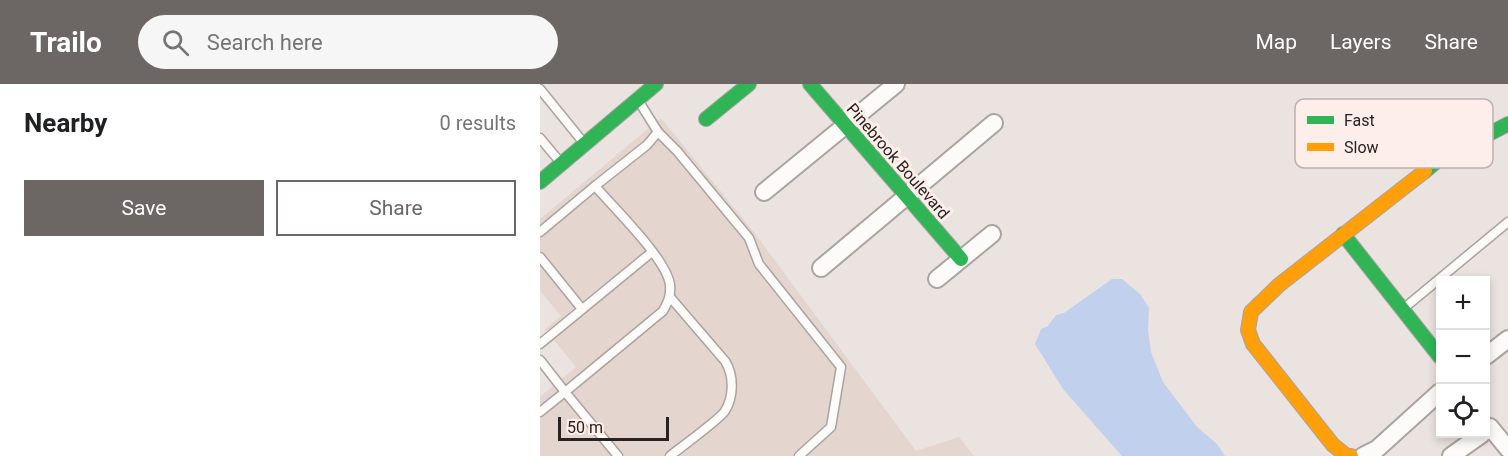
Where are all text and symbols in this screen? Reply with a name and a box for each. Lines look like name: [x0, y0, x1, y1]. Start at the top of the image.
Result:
search box: [138, 15, 558, 69]
text: Trailo: [30, 26, 102, 59]
icon: search: [159, 26, 192, 59]
text: Search here: [207, 30, 323, 55]
text: Map: [1255, 30, 1297, 54]
text: Layers: [1330, 30, 1391, 54]
text: Share: [1424, 30, 1478, 54]
street label: Pinebrook Boulevard: [843, 99, 953, 223]
legend: [1295, 99, 1493, 168]
text: Nearby: [24, 108, 107, 138]
text: 0 results: [440, 111, 516, 135]
text: Fast: [1344, 111, 1375, 130]
text: Slow: [1344, 138, 1379, 157]
button: Save: [24, 180, 264, 236]
button: Share: [276, 180, 516, 236]
map controls: [1436, 276, 1490, 438]
button: +: [1436, 276, 1490, 330]
button: −: [1436, 330, 1490, 384]
button: locate: [1436, 384, 1490, 438]
scale bar: [558, 414, 669, 442]
text: 50 m: [567, 418, 603, 437]

